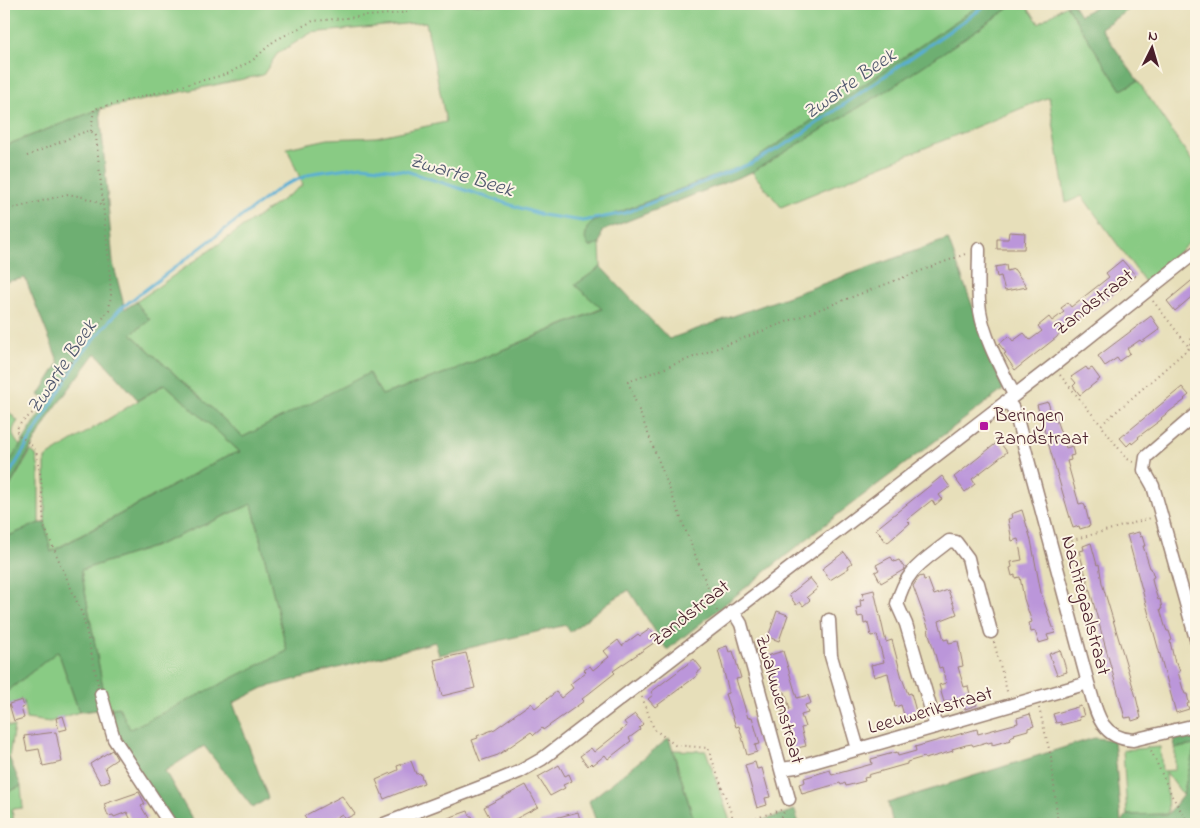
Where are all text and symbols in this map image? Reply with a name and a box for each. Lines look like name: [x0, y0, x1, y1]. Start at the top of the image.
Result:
north arrow: [1128, 22, 1178, 72]
text: N: [1147, 26, 1159, 47]
water label: Zwarte Beek: [798, 41, 903, 128]
water label: Zwarte Beek: [406, 146, 518, 206]
street label: Zandstraat: [1048, 262, 1141, 344]
water label: Zwarte Beek: [20, 314, 106, 420]
place label: Beringen Zandstraat: [993, 402, 1089, 454]
marker: Beringen Zandstraat: [978, 420, 990, 432]
street label: Nachtegaalstraat: [1051, 532, 1117, 679]
street label: Zandstraat: [644, 573, 737, 655]
street label: Zwaluwenstraat: [746, 632, 811, 768]
street label: Leeuwerikstraat: [865, 680, 997, 743]

